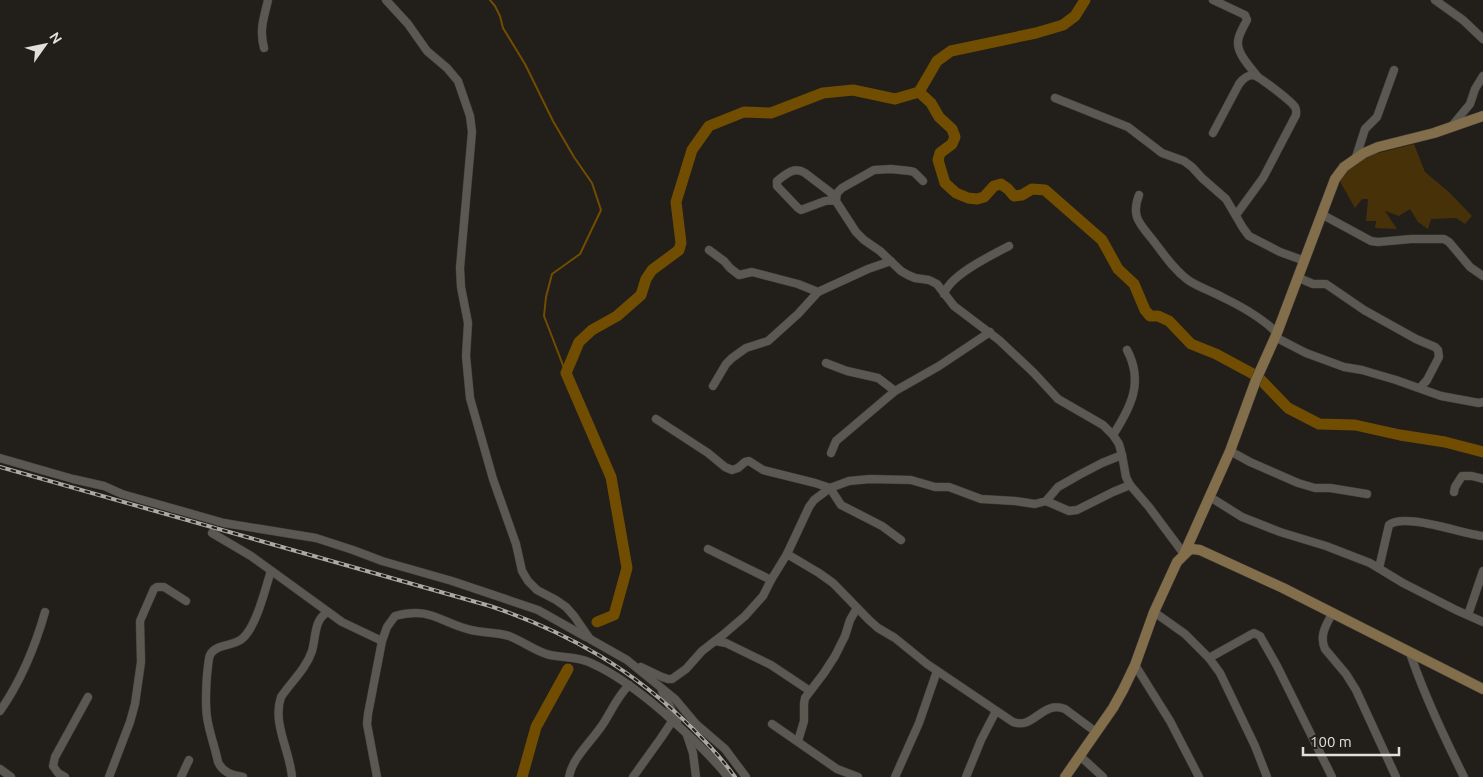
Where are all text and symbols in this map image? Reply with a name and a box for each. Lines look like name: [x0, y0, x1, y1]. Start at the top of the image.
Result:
north arrow: [20, 20, 70, 70]
text: N: [46, 29, 65, 47]
scale bar: [1303, 724, 1399, 756]
text: 100 m: [1310, 733, 1352, 750]

